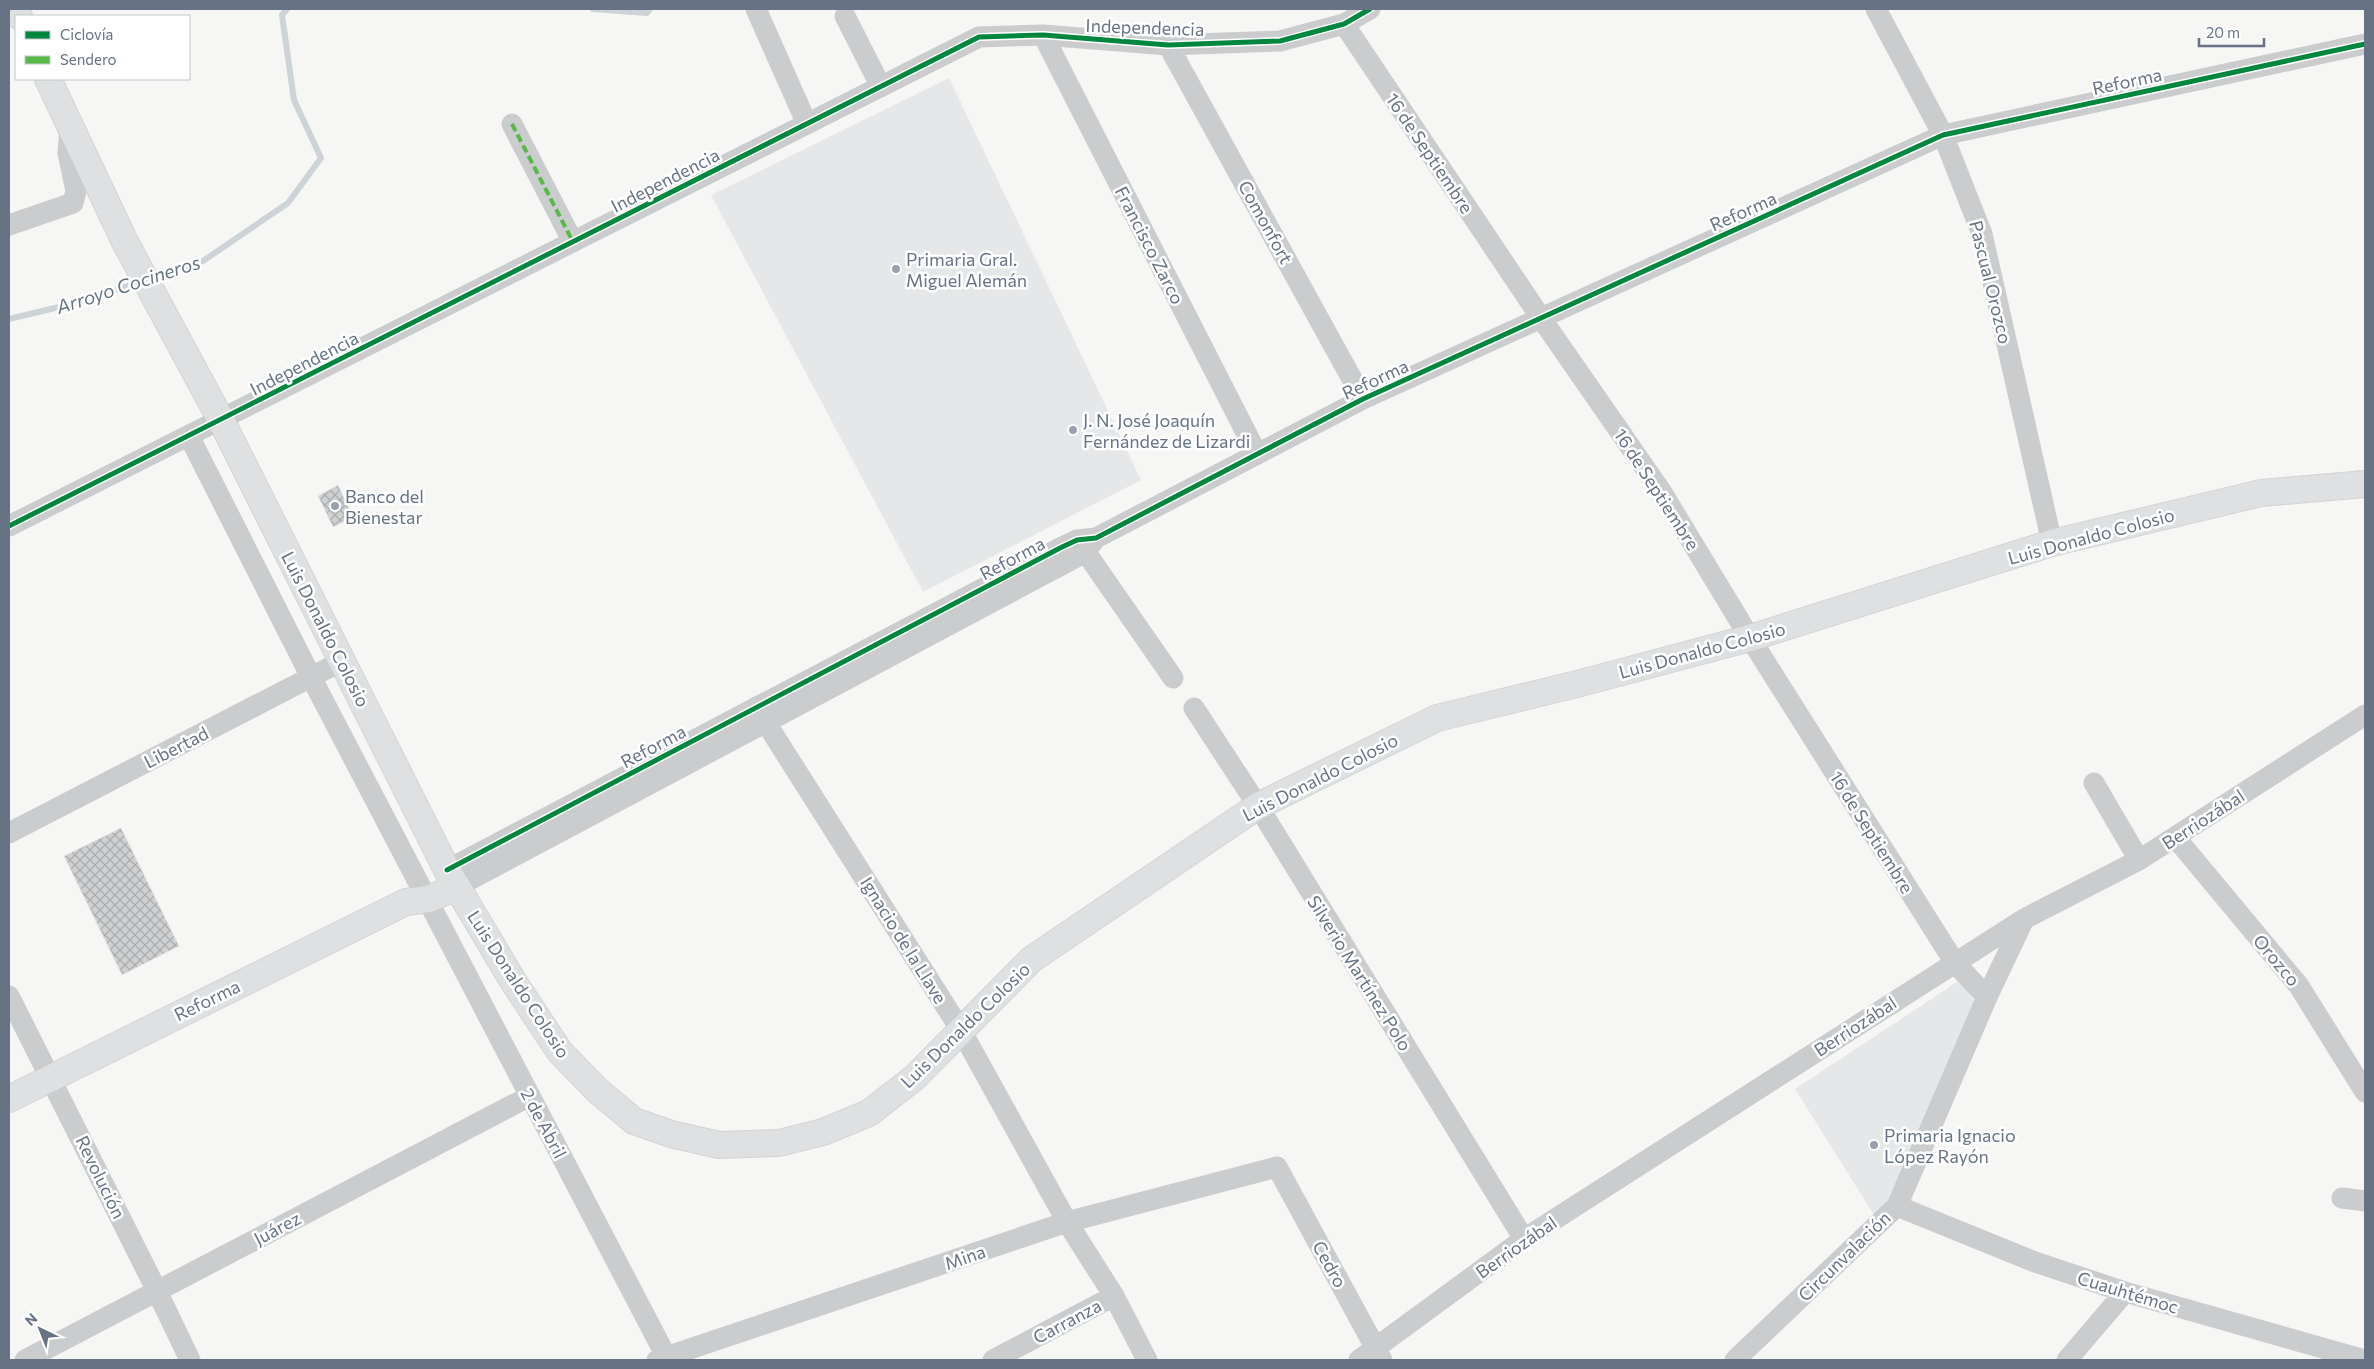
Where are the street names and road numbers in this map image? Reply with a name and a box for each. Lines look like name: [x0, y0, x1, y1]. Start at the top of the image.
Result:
street label: Independencia: [1085, 14, 1205, 40]
street label: Reforma: [2090, 63, 2164, 99]
street label: 16 de Septiembre: [1382, 89, 1478, 217]
street label: Independencia: [607, 143, 723, 217]
street label: Comonfort: [1234, 176, 1298, 268]
street label: Francisco Zarco: [1111, 182, 1189, 308]
street label: Reforma: [1706, 187, 1780, 235]
street label: Pascual Orozco: [1965, 218, 2017, 346]
street label: Independencia: [246, 326, 362, 400]
street label: Reforma: [1338, 354, 1412, 404]
street label: 16 de Septiembre: [1610, 424, 1704, 554]
street label: Luis Donaldo Colosio: [2005, 503, 2177, 569]
street label: Reforma: [976, 532, 1048, 584]
street label: Luis Donaldo Colosio: [277, 548, 375, 710]
street label: Luis Donaldo Colosio: [1616, 617, 1788, 683]
street label: Reforma: [617, 720, 689, 772]
street label: Libertad: [140, 721, 212, 773]
street label: Luis Donaldo Colosio: [1239, 728, 1401, 826]
street label: 16 de Septiembre: [1826, 767, 1918, 897]
street label: Berriozábal: [2158, 784, 2248, 854]
street label: Ignacio de la Llave: [856, 872, 952, 1008]
street label: Silverio Martínez Polo: [1303, 891, 1417, 1055]
street label: Luis Donaldo Colosio: [463, 906, 575, 1062]
street label: Orozco: [2249, 930, 2305, 990]
street label: Luis Donaldo Colosio: [896, 958, 1034, 1092]
street label: Reforma: [170, 975, 244, 1025]
street label: Berriozábal: [1810, 991, 1900, 1061]
street label: 2 de Abril: [516, 1084, 572, 1162]
street label: Revolución: [71, 1132, 131, 1222]
street label: Circunvalación: [1793, 1206, 1895, 1306]
street label: Juárez: [250, 1207, 304, 1249]
street label: Berriozábal: [1471, 1211, 1561, 1283]
street label: Cedro: [1308, 1237, 1352, 1291]
street label: Mina: [942, 1240, 988, 1274]
street label: Cuauhtémoc: [2075, 1266, 2181, 1318]
street label: Carranza: [1029, 1294, 1105, 1348]

